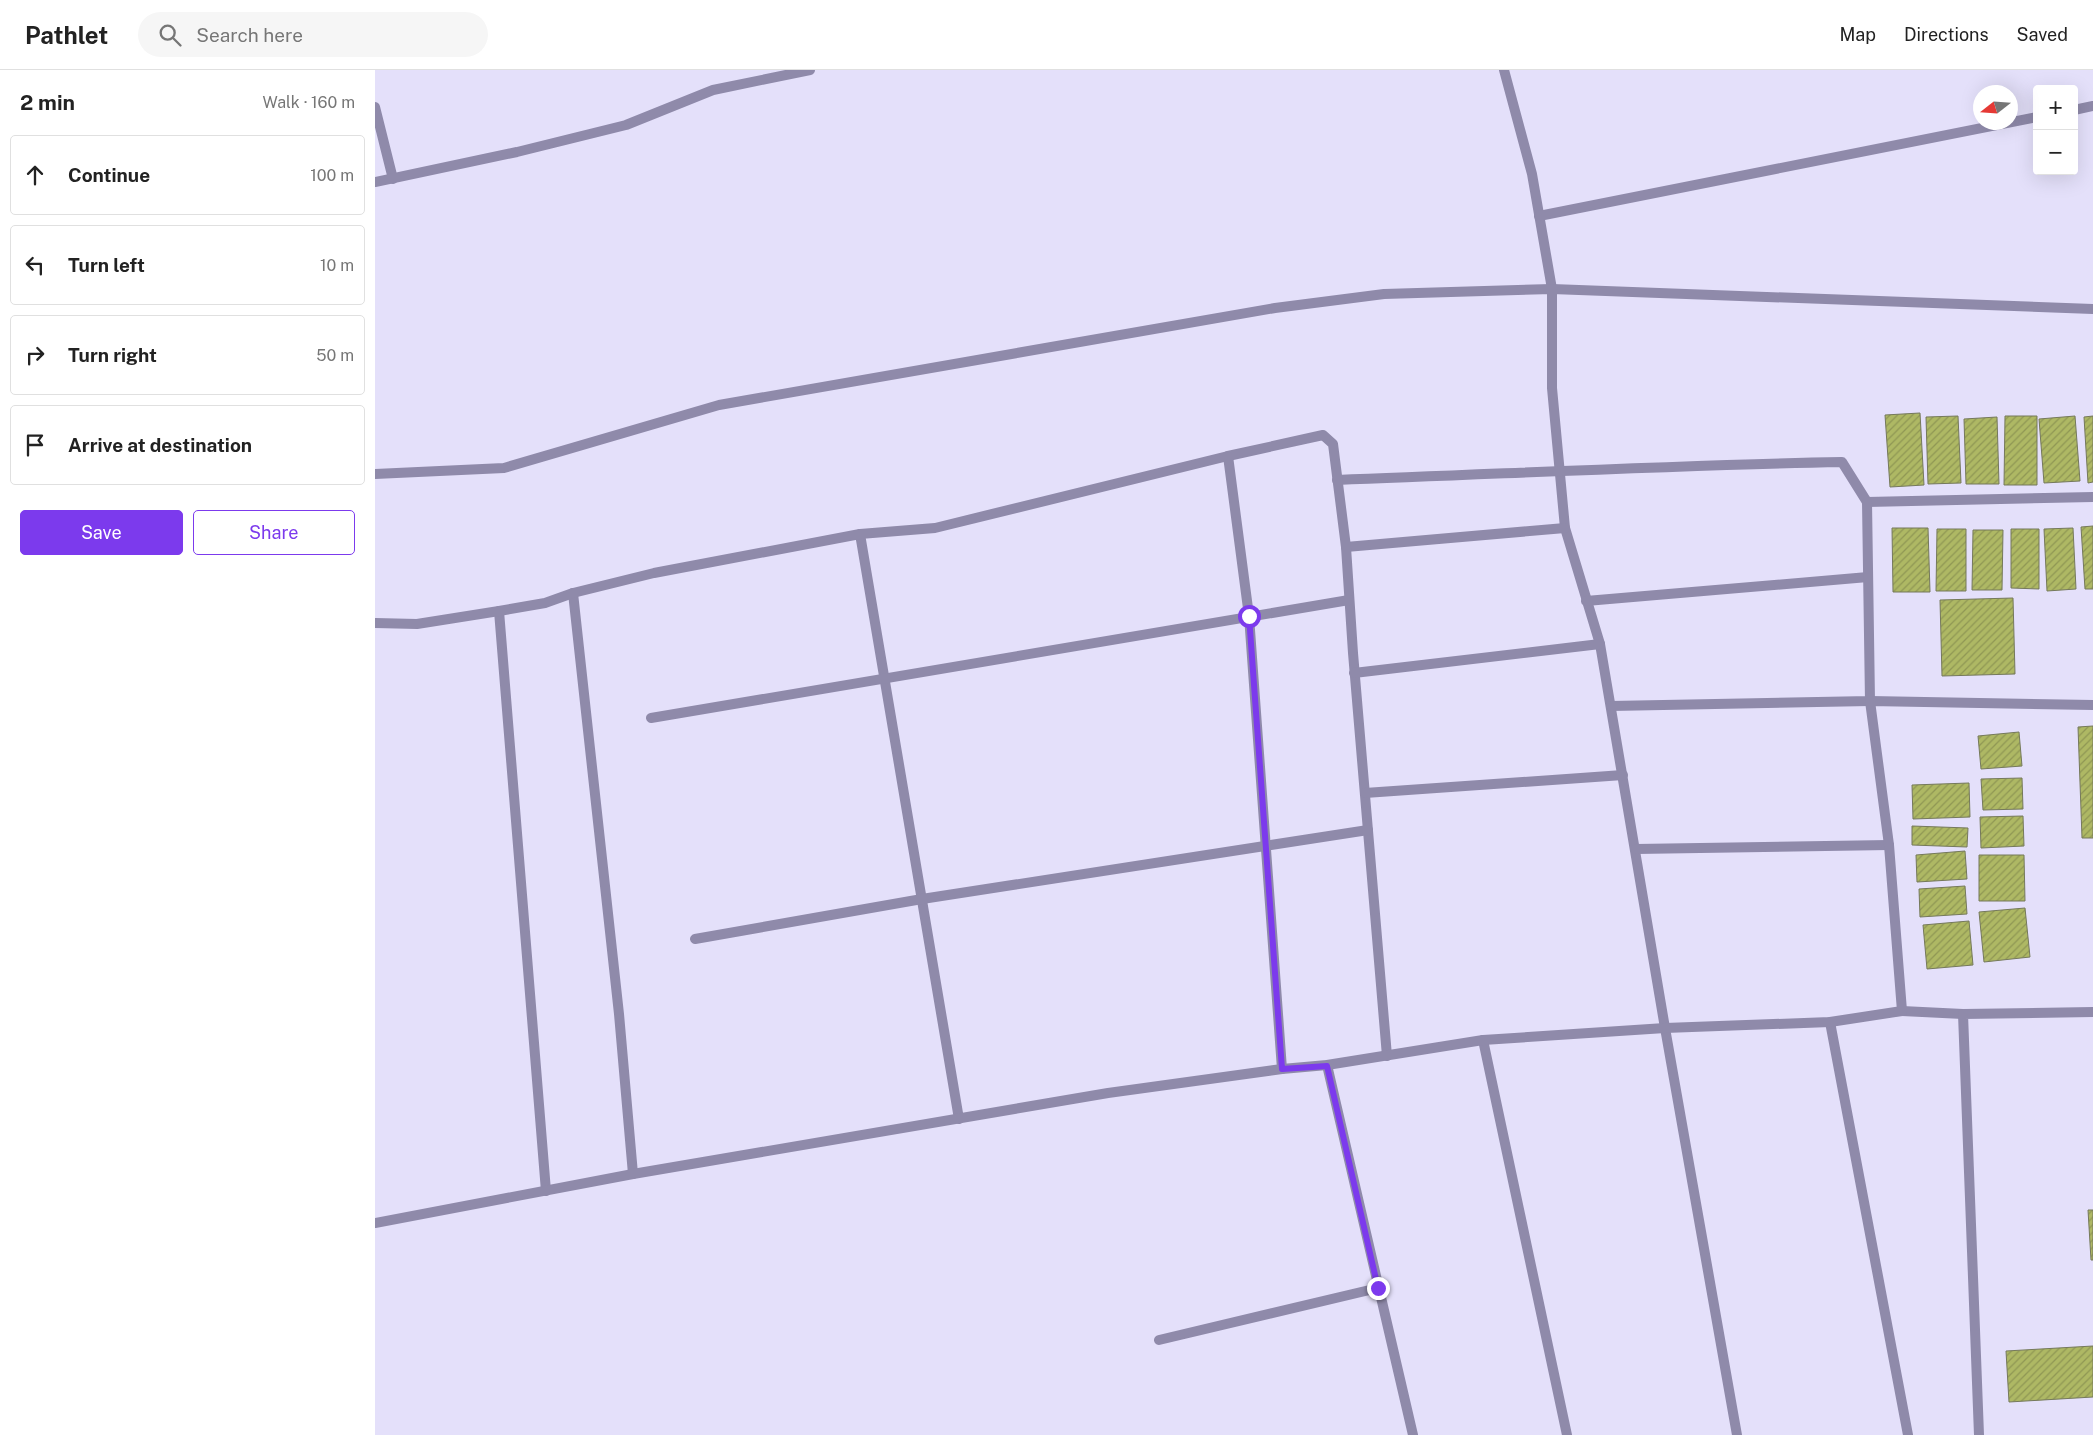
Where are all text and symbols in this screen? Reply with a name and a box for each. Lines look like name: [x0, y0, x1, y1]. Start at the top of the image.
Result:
search box: [138, 12, 488, 57]
text: Pathlet: [25, 21, 108, 49]
icon: search: [156, 21, 184, 49]
text: Search here: [196, 24, 303, 46]
text: Map: [1839, 24, 1876, 45]
text: Directions: [1904, 24, 1989, 45]
text: Saved: [2017, 24, 2068, 45]
north arrow: [1973, 85, 2018, 130]
map controls: [2033, 85, 2078, 175]
button: +: [2033, 85, 2078, 130]
text: 2 min: [20, 90, 75, 115]
text: Walk · 160 m: [263, 93, 355, 112]
button: −: [2033, 130, 2078, 175]
icon: ahead: [21, 161, 49, 189]
text: Continue: [68, 164, 150, 186]
text: 100 m: [310, 166, 354, 185]
icon: left: [21, 251, 49, 279]
text: Turn left: [68, 254, 145, 276]
text: 10 m: [320, 256, 354, 275]
icon: right: [21, 341, 49, 369]
text: Turn right: [68, 344, 157, 366]
text: 50 m: [316, 346, 354, 365]
icon: arrive: [21, 431, 49, 459]
text: Arrive at destination: [68, 434, 252, 456]
button: Save: [20, 510, 183, 555]
button: Share: [193, 510, 355, 555]
route start: [1238, 605, 1261, 628]
route end: [1367, 1277, 1390, 1300]

